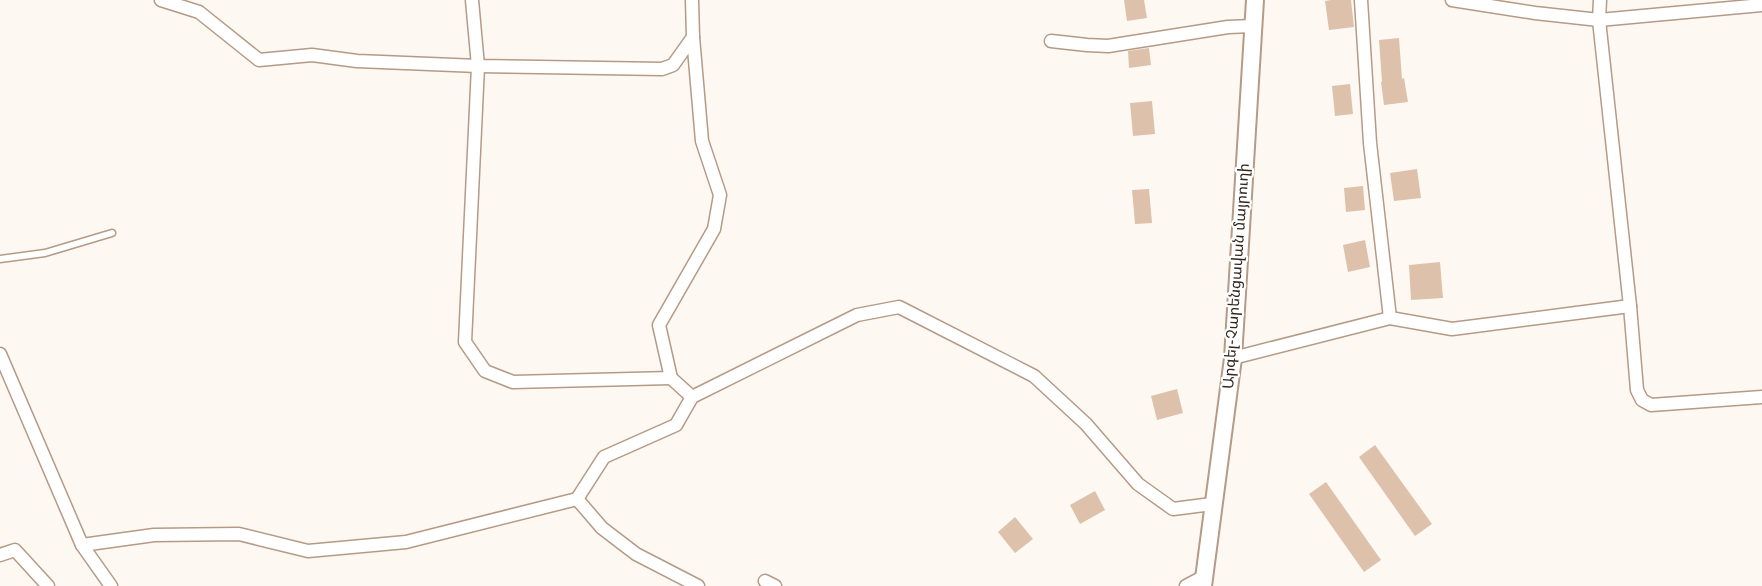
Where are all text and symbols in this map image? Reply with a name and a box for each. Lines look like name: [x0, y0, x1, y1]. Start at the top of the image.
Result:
street label: Արգել-Չարենցավան մայրուղի: [1219, 162, 1253, 390]

